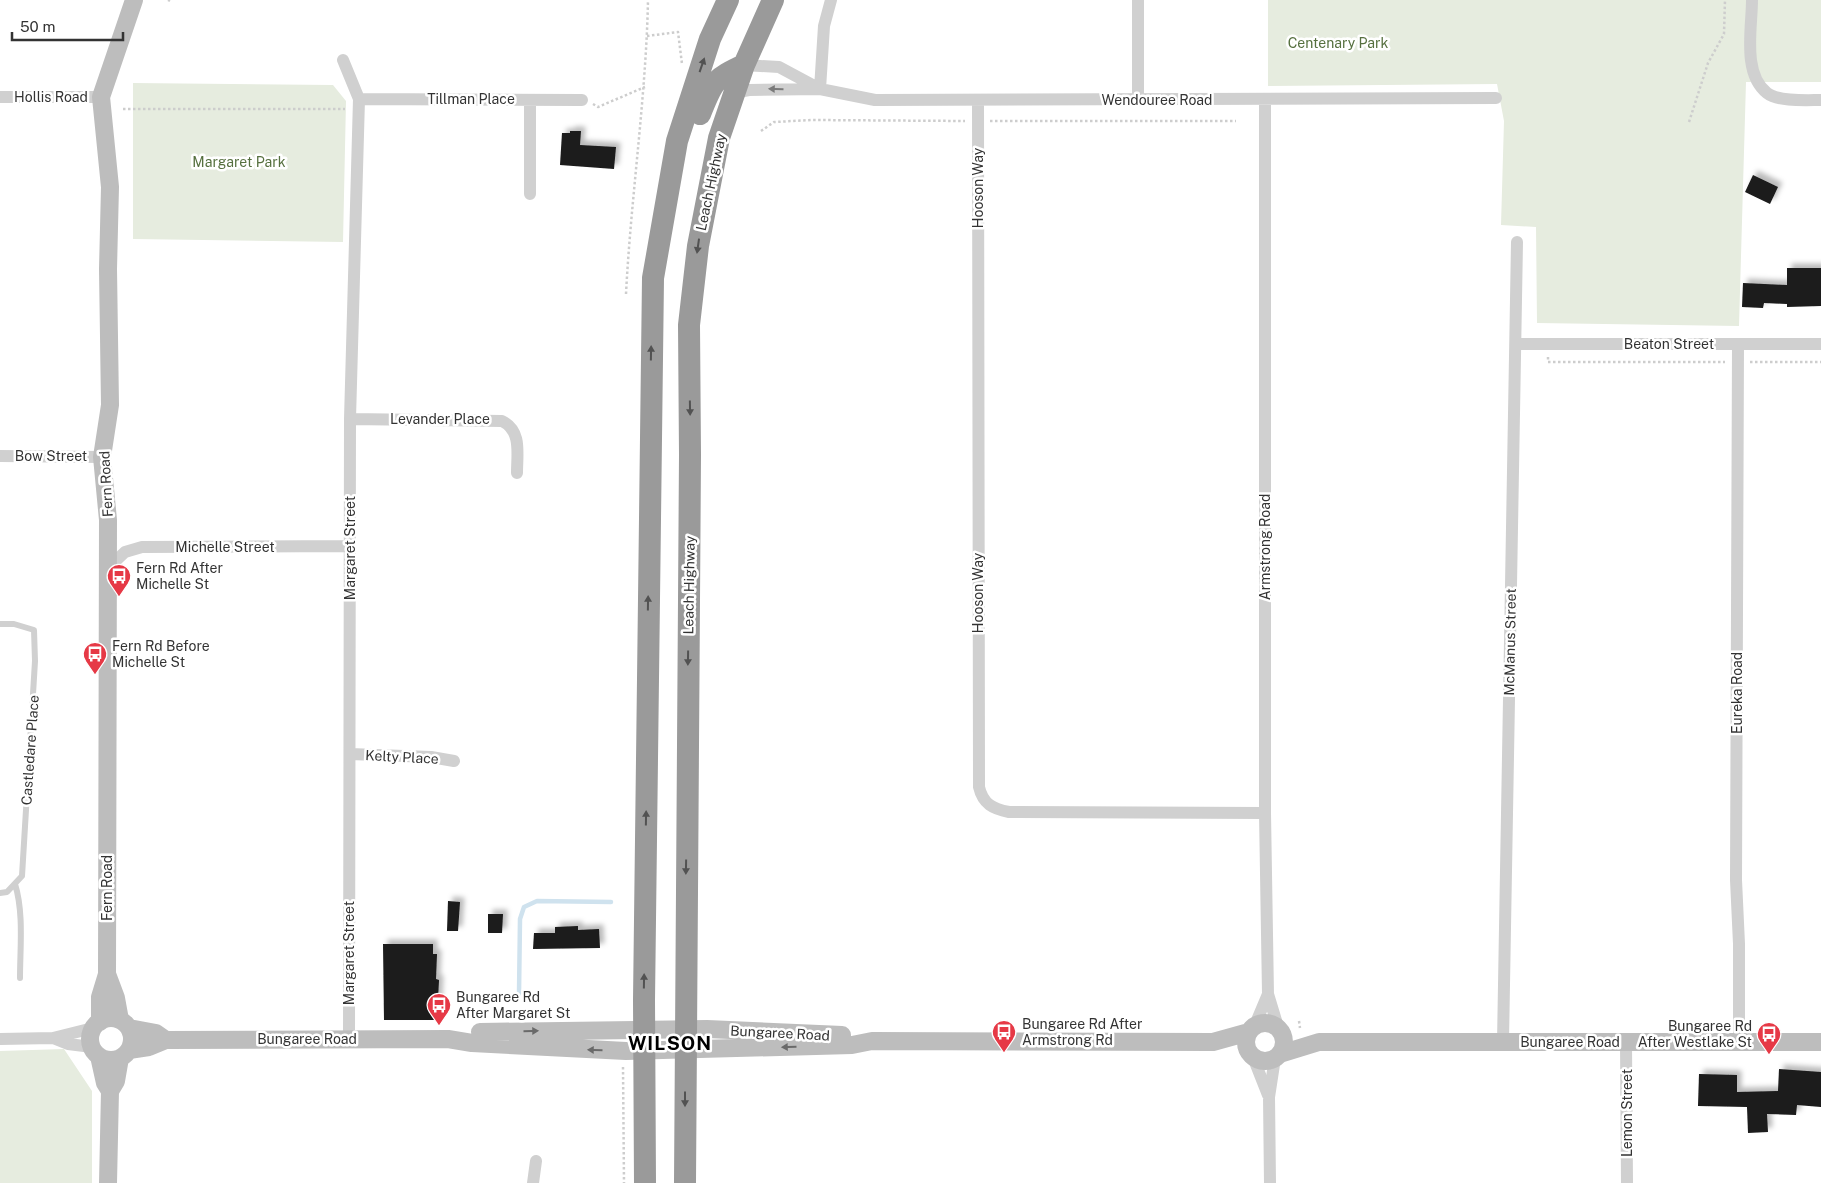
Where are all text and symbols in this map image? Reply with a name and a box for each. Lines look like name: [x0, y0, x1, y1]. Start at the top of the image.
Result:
scale bar: [12, 10, 124, 42]
text: 50 m: [20, 18, 55, 35]
park label: Centenary Park: [1288, 35, 1388, 51]
one-way arrow: [698, 58, 706, 73]
one-way arrow: [768, 85, 784, 93]
street label: Hollis Road: [14, 89, 88, 105]
street label: Tillman Place: [427, 91, 515, 107]
street label: Wendouree Road: [1102, 92, 1212, 108]
street label: Leach Highway: [693, 131, 729, 232]
street label: Hooson Way: [970, 147, 986, 228]
park label: Margaret Park: [192, 154, 286, 170]
one-way arrow: [694, 239, 702, 255]
street label: Beaton Street: [1624, 336, 1714, 352]
one-way arrow: [647, 345, 655, 361]
one-way arrow: [686, 401, 694, 417]
street label: Levander Place: [390, 411, 490, 427]
street label: Bow Street: [15, 448, 87, 464]
street label: Fern Road: [96, 451, 116, 517]
street label: Armstrong Road: [1257, 494, 1273, 600]
street label: Margaret Street: [342, 496, 358, 600]
street label: Leach Highway: [680, 535, 698, 635]
street label: Michelle Street: [175, 539, 275, 555]
street label: Hooson Way: [970, 552, 986, 633]
place label: Fern Rd After Michelle St: [136, 560, 223, 592]
bus stop icon: Fern Rd After Michelle St: [106, 563, 132, 597]
street label: McManus Street: [1501, 588, 1519, 696]
one-way arrow: [644, 595, 652, 611]
place label: Fern Rd Before Michelle St: [112, 638, 210, 670]
bus stop icon: Fern Rd Before Michelle St: [82, 641, 108, 675]
one-way arrow: [684, 651, 692, 667]
street label: Eureka Road: [1729, 652, 1745, 734]
street label: Castledare Place: [18, 694, 42, 806]
street label: Kelty Place: [365, 747, 439, 767]
one-way arrow: [642, 810, 650, 826]
street label: Fern Road: [99, 855, 115, 921]
one-way arrow: [682, 859, 690, 875]
street label: Margaret Street: [341, 901, 357, 1005]
one-way arrow: [640, 972, 648, 988]
place label: Bungaree Rd After Margaret St: [456, 989, 570, 1021]
bus stop icon: Bungaree Rd After Margaret St: [426, 992, 452, 1026]
place label: Bungaree Rd After Armstrong Rd: [1022, 1016, 1142, 1048]
place label: Bungaree Rd After Westlake St: [1638, 1018, 1752, 1050]
bus stop icon: Bungaree Rd After Armstrong Rd: [991, 1019, 1017, 1053]
bus stop icon: Bungaree Rd After Westlake St: [1756, 1021, 1782, 1055]
street label: Bungaree Road: [730, 1022, 830, 1044]
one-way arrow: [523, 1027, 539, 1035]
street label: Bungaree Road: [257, 1031, 357, 1047]
district label: WILSON: [628, 1032, 712, 1054]
street label: Bungaree Road: [1520, 1034, 1620, 1050]
one-way arrow: [780, 1044, 796, 1052]
one-way arrow: [586, 1046, 602, 1054]
street label: Lemon Street: [1619, 1069, 1635, 1157]
one-way arrow: [681, 1091, 689, 1107]

